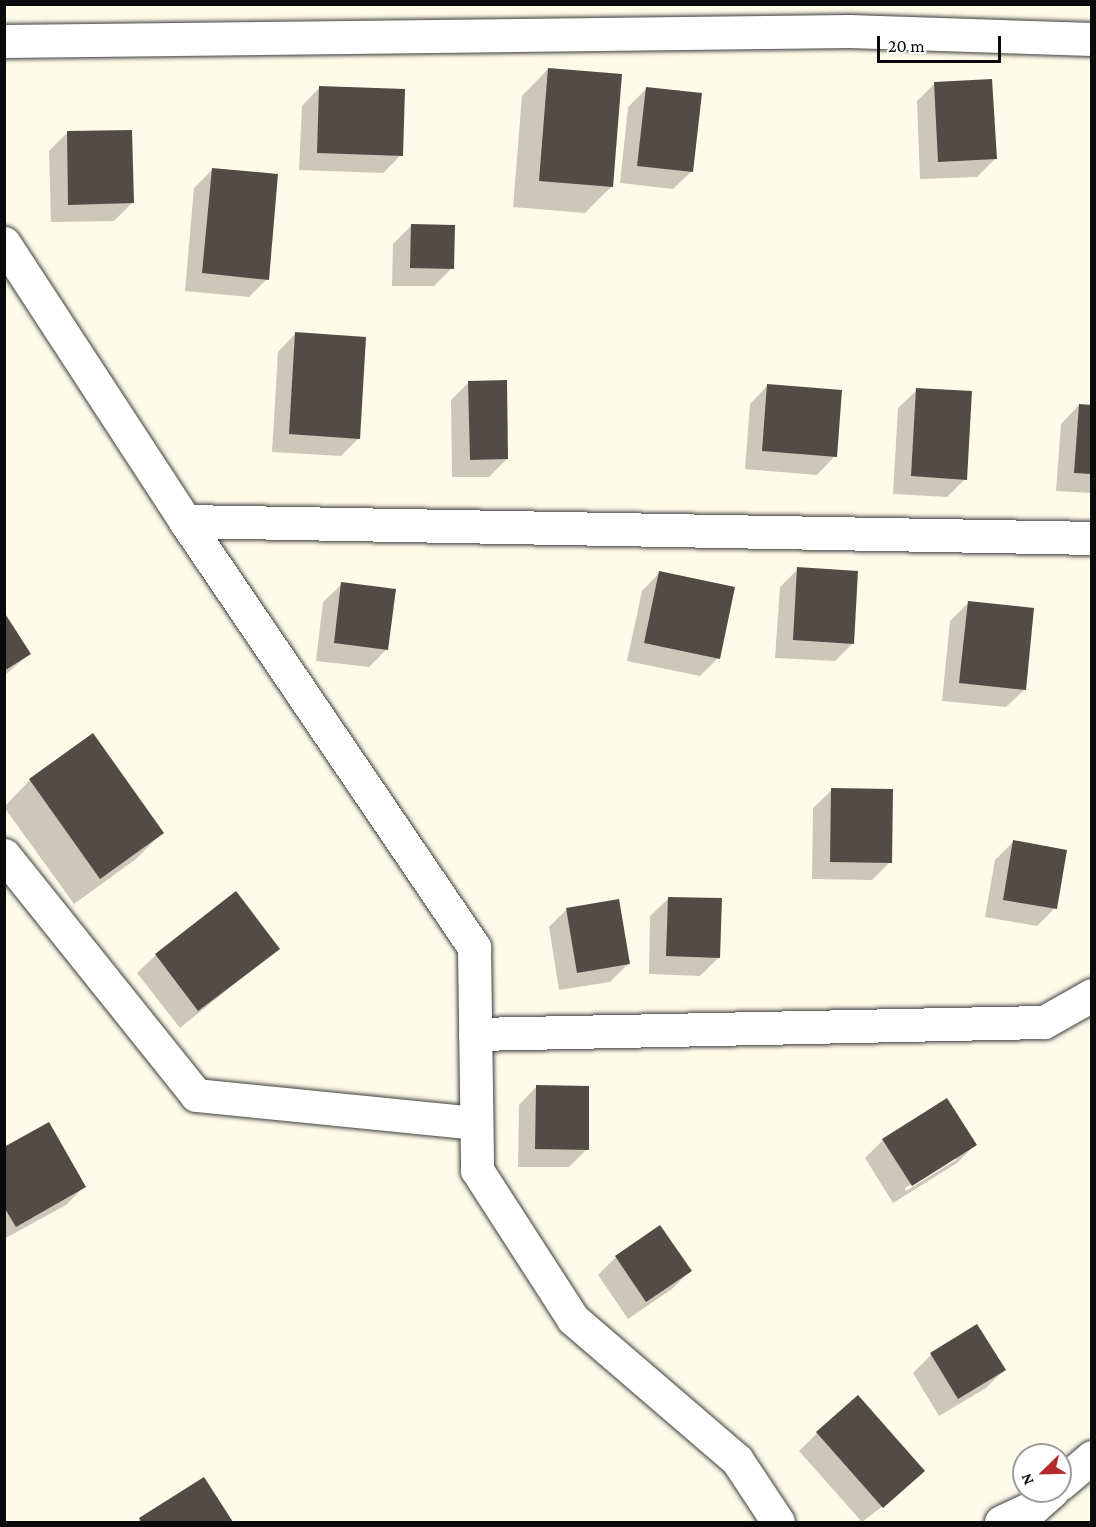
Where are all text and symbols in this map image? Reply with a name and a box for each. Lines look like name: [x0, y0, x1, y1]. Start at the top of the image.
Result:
scale bar: [880, 24, 1004, 62]
text: 20 m: [888, 36, 925, 56]
north arrow: [1012, 1443, 1072, 1503]
text: N: [1017, 1471, 1037, 1488]

